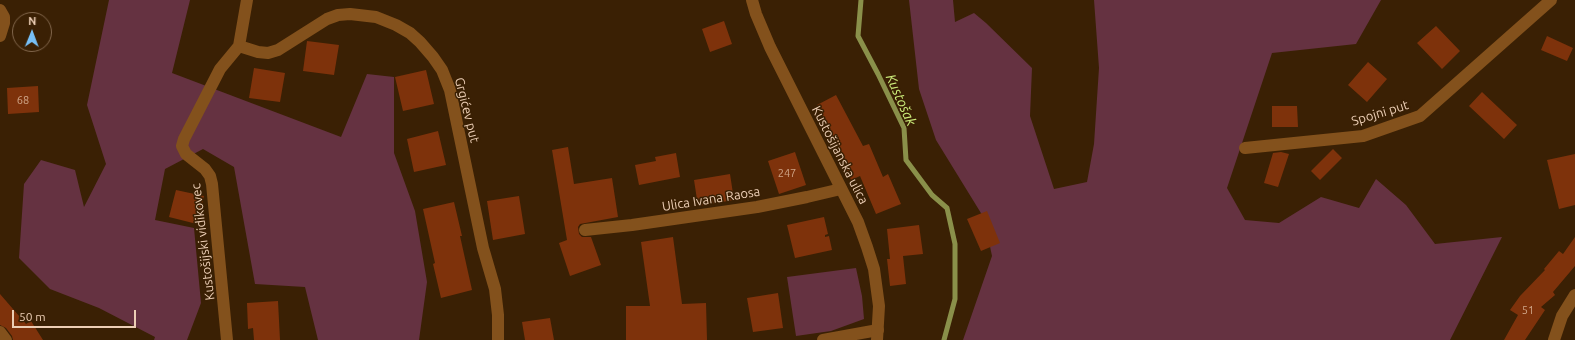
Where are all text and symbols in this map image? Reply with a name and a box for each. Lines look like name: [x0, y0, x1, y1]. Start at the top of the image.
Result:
north arrow: [12, 12, 52, 52]
text: N: [28, 15, 36, 27]
water label: Kustošak: [882, 71, 920, 129]
street label: Grgićev put: [451, 76, 483, 144]
house number: 68: [17, 93, 29, 107]
street label: Spojni put: [1350, 97, 1410, 129]
street label: Kustošijanska ulica: [808, 103, 872, 207]
house number: 247: [778, 166, 796, 180]
street label: Kustošijski vidikovec: [188, 183, 218, 301]
street label: Ulica Ivana Raosa: [661, 184, 761, 214]
scale bar: [14, 302, 138, 328]
house number: 51: [1522, 303, 1534, 317]
text: 50 m: [19, 310, 46, 323]

